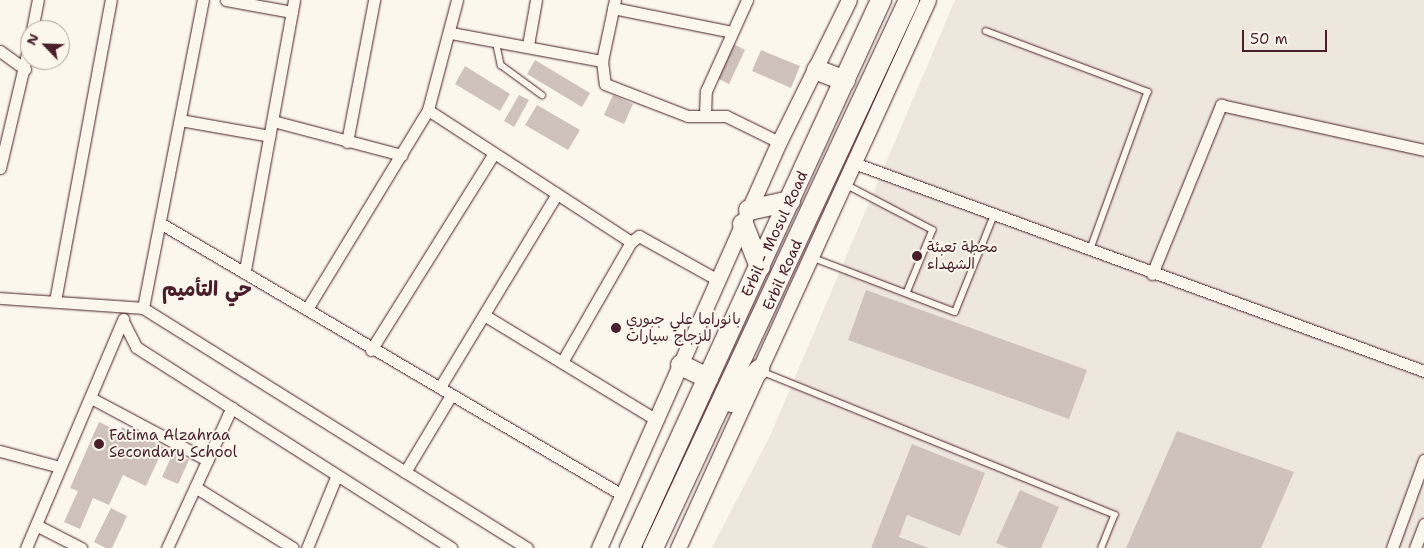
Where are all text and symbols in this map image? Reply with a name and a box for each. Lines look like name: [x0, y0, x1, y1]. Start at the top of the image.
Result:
north arrow: [20, 20, 70, 70]
scale bar: [1244, 20, 1329, 52]
text: 50 m: [1250, 29, 1288, 49]
text: N: [22, 31, 43, 48]
street label: Erbil - Mosul Road: [738, 168, 812, 300]
street label: Erbil Road: [759, 237, 807, 313]
place label: محطة تعبئة الشهداء: [927, 238, 998, 273]
marker: محطة تعبئة الشهداء: [911, 250, 923, 262]
district label: حي التأميم: [162, 277, 252, 301]
place label: بانوراما علي جبوري للزجاج سيارات: [626, 310, 741, 345]
marker: بانوراما علي جبوري للزجاج سيارات: [610, 322, 622, 334]
place label: Fatima Alzahraa Secondary School: [109, 426, 237, 461]
marker: Fatima Alzahraa Secondary School: [93, 438, 105, 450]

